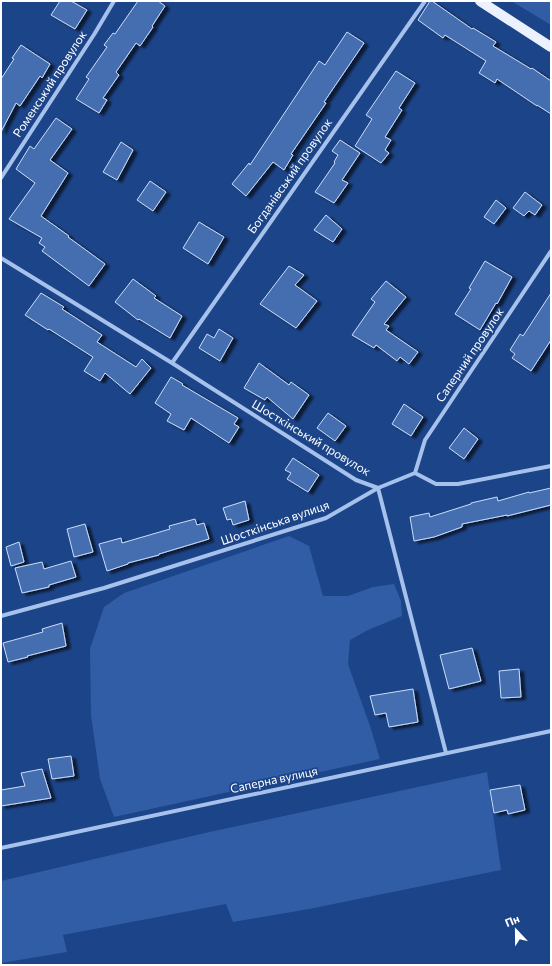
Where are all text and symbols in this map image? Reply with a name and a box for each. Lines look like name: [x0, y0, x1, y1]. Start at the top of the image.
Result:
street label: Роменський провулок: [9, 27, 89, 139]
street label: Богданівський провулок: [244, 115, 335, 236]
street label: Саперний провулок: [432, 304, 506, 404]
street label: Шосткінський провулок: [250, 396, 374, 478]
street label: Шосткінська вулиця: [219, 497, 331, 547]
street label: Саперна вулиця: [229, 763, 319, 795]
north arrow: [496, 910, 536, 950]
text: Пн: [503, 912, 521, 929]

